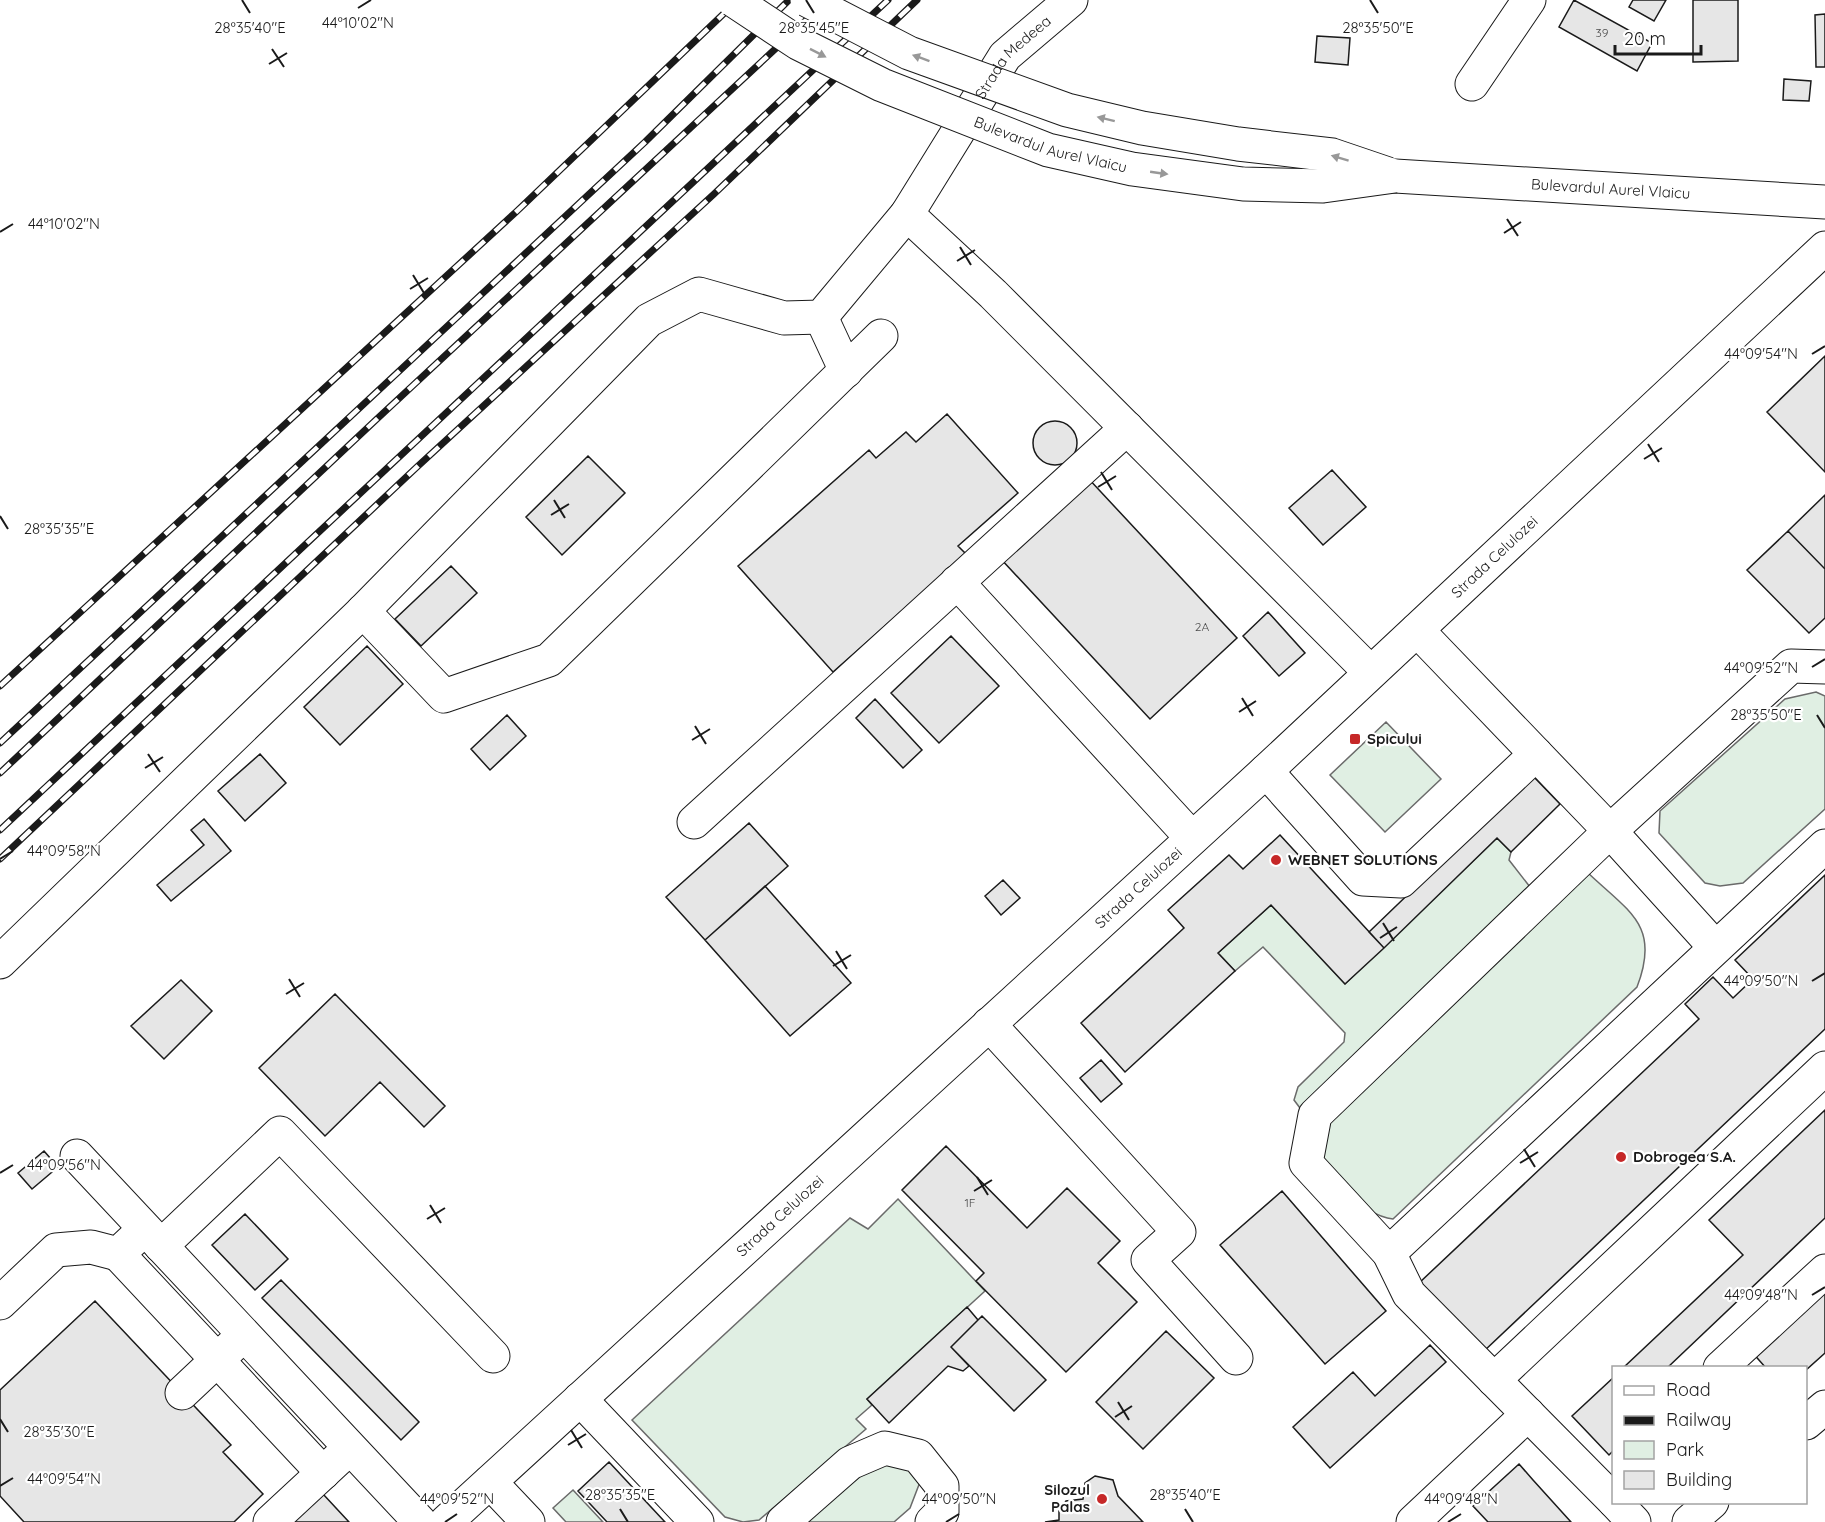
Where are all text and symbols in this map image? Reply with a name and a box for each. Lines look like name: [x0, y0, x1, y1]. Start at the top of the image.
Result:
street label: Strada Medeea: [971, 11, 1055, 102]
text: 44°10'02"N: [322, 13, 394, 32]
text: 28°35'40"E: [214, 18, 286, 37]
text: 28°35'45"E: [779, 18, 849, 37]
text: 28°35'50"E: [1342, 18, 1414, 37]
scale bar: [1615, 18, 1700, 56]
house number: 39: [1596, 25, 1609, 40]
text: 20 m: [1624, 27, 1666, 50]
one-way arrow: [810, 48, 827, 58]
one-way arrow: [912, 52, 930, 62]
street label: Bulevardul Aurel Vlaicu: [971, 112, 1129, 177]
one-way arrow: [1097, 114, 1115, 124]
one-way arrow: [1331, 153, 1349, 162]
one-way arrow: [1149, 168, 1168, 177]
street label: Bulevardul Aurel Vlaicu: [1530, 174, 1691, 203]
text: 44°10'02"N: [28, 214, 100, 233]
text: 44°09'54"N: [1724, 344, 1798, 363]
street label: Strada Celulozei: [1447, 512, 1542, 602]
text: 28°35'35"E: [24, 519, 94, 538]
house number: 2A: [1195, 619, 1209, 634]
text: 44°09'52"N: [1724, 658, 1798, 677]
text: 28°35'50"E: [1730, 705, 1802, 724]
place label: Spicului: [1367, 729, 1422, 748]
marker: Spicului: [1348, 732, 1362, 746]
text: 44°09'58"N: [27, 841, 101, 860]
street label: Strada Celulozei: [1091, 843, 1186, 932]
place label: WEBNET SOLUTIONS: [1288, 850, 1438, 869]
marker: WEBNET SOLUTIONS: [1269, 853, 1283, 867]
text: 44°09'50"N: [1724, 971, 1798, 990]
place label: Dobrogea S.A.: [1633, 1147, 1736, 1166]
marker: Dobrogea S.A.: [1614, 1150, 1628, 1164]
text: 44°09'56"N: [27, 1155, 101, 1174]
street label: Strada Celulozei: [732, 1171, 827, 1260]
house number: 1F: [964, 1195, 976, 1210]
text: 44°09'48"N: [1724, 1285, 1798, 1304]
legend: [1612, 1366, 1807, 1504]
text: Road: [1666, 1378, 1711, 1401]
text: Railway: [1666, 1408, 1732, 1431]
text: 28°35'30"E: [23, 1422, 95, 1441]
text: Park: [1666, 1438, 1704, 1461]
text: Building: [1666, 1468, 1732, 1491]
text: 44°09'54"N: [27, 1469, 101, 1488]
place label: Silozul Palas: [1044, 1480, 1090, 1516]
text: 28°35'35"E: [585, 1485, 655, 1504]
text: 28°35'40"E: [1149, 1485, 1221, 1504]
text: 44°09'52"N: [420, 1489, 494, 1508]
text: 44°09'50"N: [922, 1489, 996, 1508]
text: 44°09'48"N: [1424, 1489, 1498, 1508]
marker: Silozul Palas: [1095, 1492, 1109, 1506]

